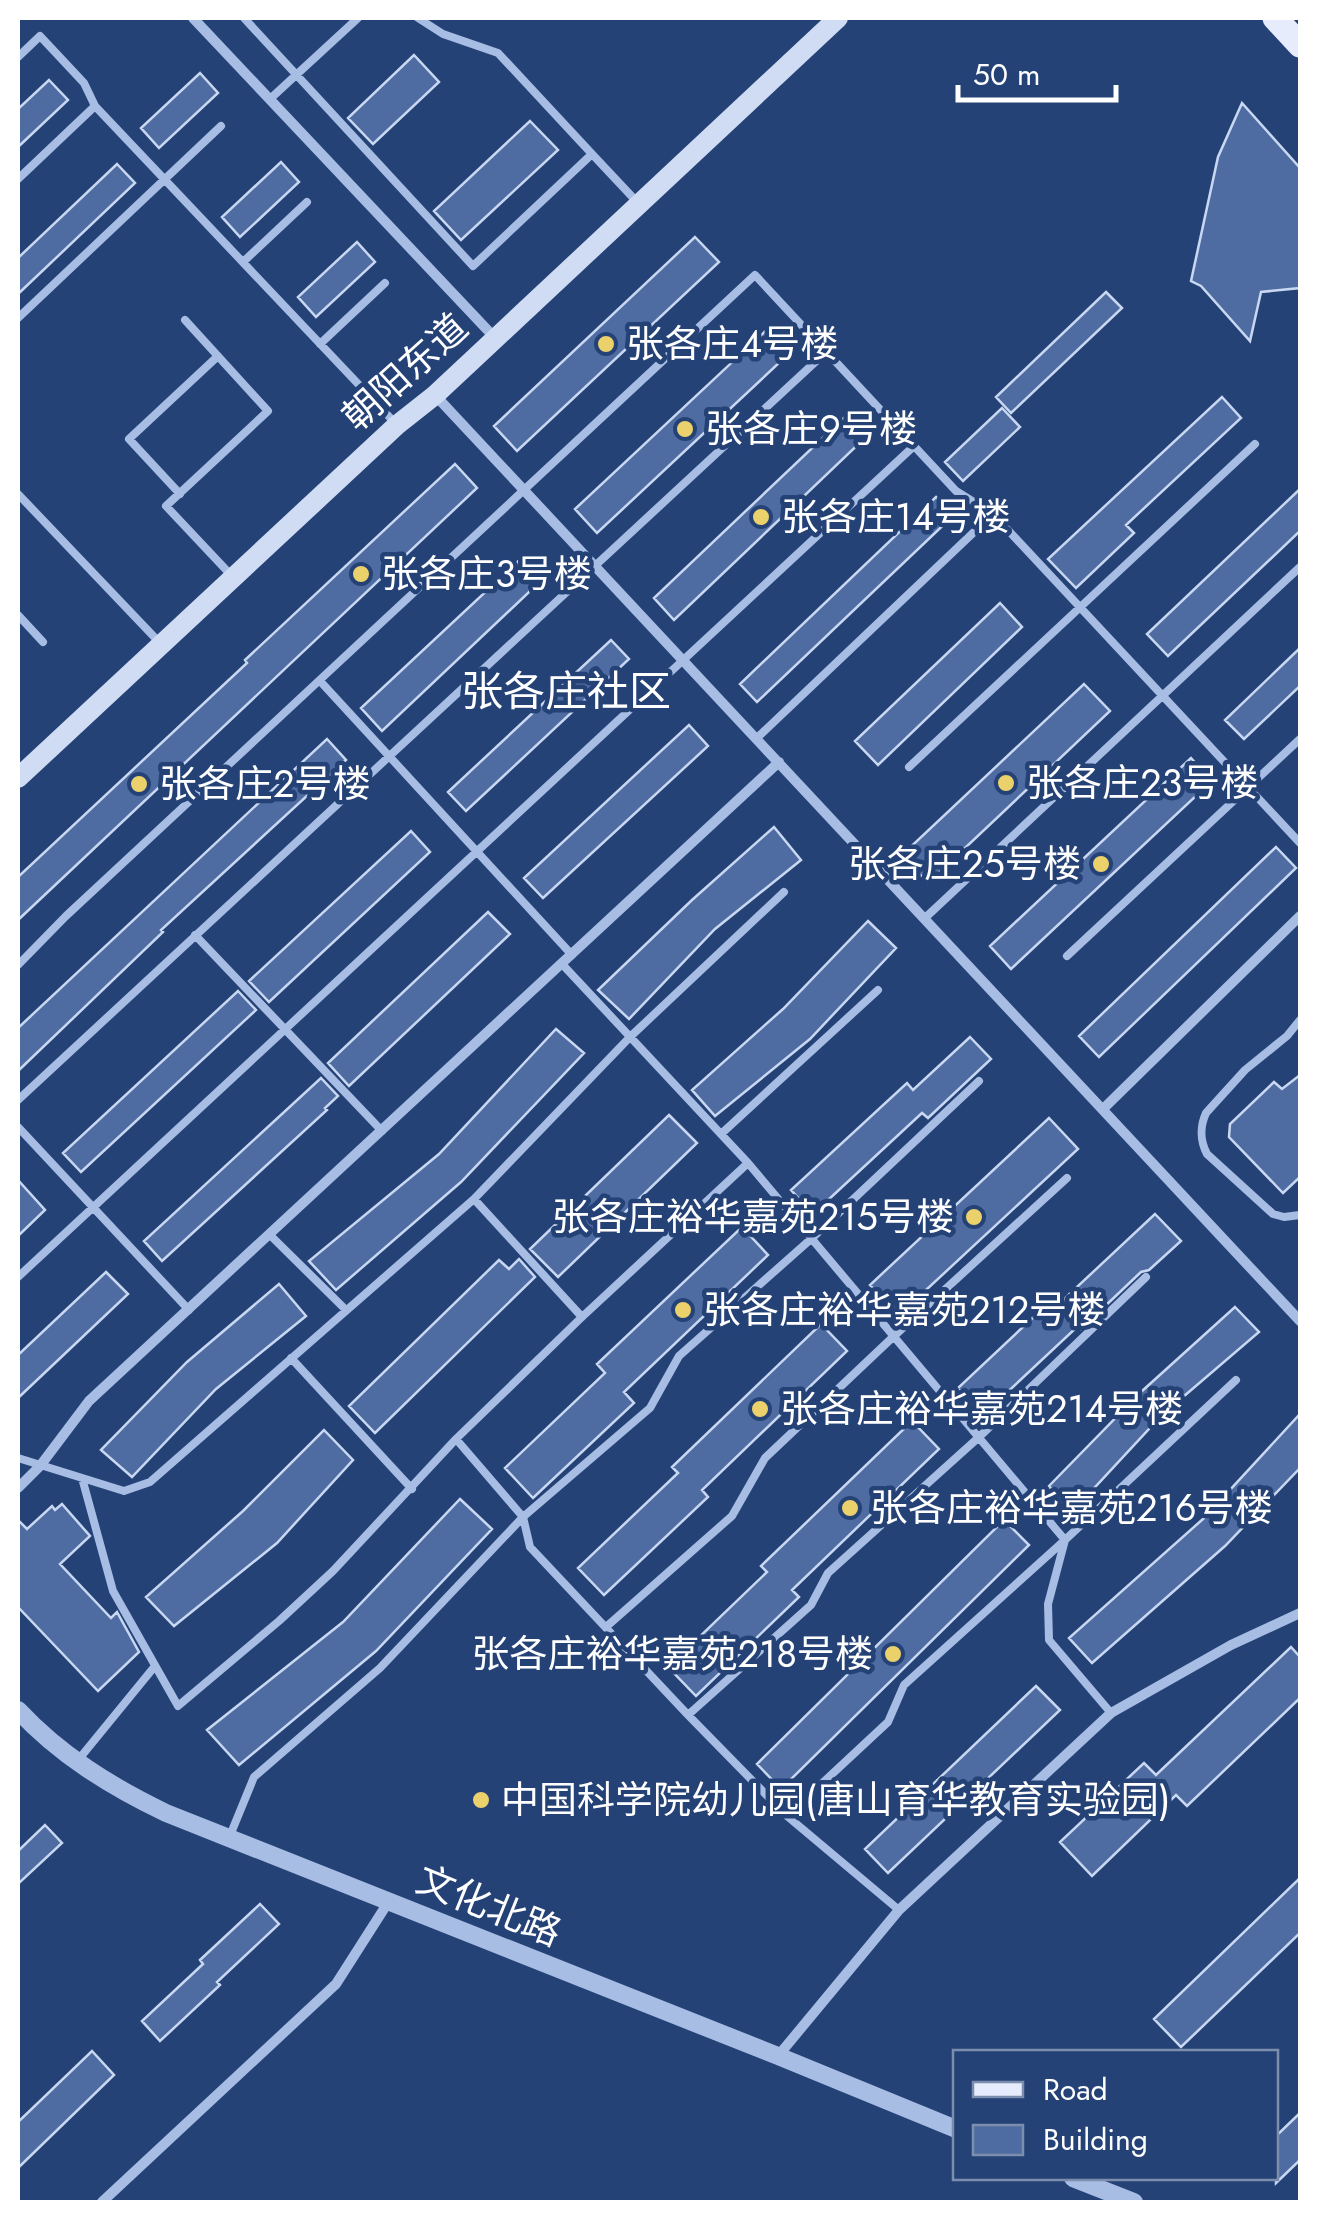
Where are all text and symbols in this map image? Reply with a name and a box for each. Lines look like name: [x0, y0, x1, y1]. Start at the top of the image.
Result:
scale bar: [958, 40, 1116, 102]
text: 50 m: [973, 53, 1040, 96]
street label: 朝阳东道: [330, 300, 480, 443]
place label: 张各庄4号楼: [626, 316, 838, 371]
marker: 张各庄4号楼: [595, 333, 617, 355]
place label: 张各庄9号楼: [705, 401, 917, 456]
marker: 张各庄9号楼: [674, 418, 696, 440]
place label: 张各庄14号楼: [781, 489, 1010, 544]
marker: 张各庄14号楼: [750, 506, 772, 528]
place label: 张各庄3号楼: [381, 546, 592, 601]
marker: 张各庄3号楼: [350, 563, 372, 585]
district label: 张各庄社区: [461, 661, 671, 722]
place label: 张各庄23号楼: [1026, 755, 1258, 810]
place label: 张各庄2号楼: [159, 756, 371, 811]
marker: 张各庄23号楼: [995, 772, 1017, 794]
marker: 张各庄2号楼: [128, 773, 150, 795]
place label: 张各庄25号楼: [848, 836, 1081, 891]
marker: 张各庄25号楼: [1090, 853, 1112, 875]
place label: 张各庄裕华嘉苑215号楼: [552, 1189, 954, 1244]
marker: 张各庄裕华嘉苑215号楼: [963, 1206, 985, 1228]
place label: 张各庄裕华嘉苑212号楼: [703, 1282, 1105, 1337]
marker: 张各庄裕华嘉苑212号楼: [672, 1299, 694, 1321]
place label: 张各庄裕华嘉苑214号楼: [780, 1381, 1183, 1436]
marker: 张各庄裕华嘉苑214号楼: [749, 1398, 771, 1420]
place label: 张各庄裕华嘉苑216号楼: [870, 1480, 1273, 1535]
marker: 张各庄裕华嘉苑216号楼: [839, 1497, 861, 1519]
place label: 张各庄裕华嘉苑218号楼: [472, 1626, 873, 1681]
marker: 张各庄裕华嘉苑218号楼: [882, 1643, 904, 1665]
place label: 中国科学院幼儿园(唐山育华教育实验园): [501, 1772, 1171, 1827]
marker: 中国科学院幼儿园(唐山育华教育实验园): [470, 1789, 492, 1811]
street label: 文化北路: [408, 1852, 570, 1960]
legend: [953, 2050, 1278, 2180]
text: Road: [1043, 2068, 1108, 2111]
text: Building: [1043, 2118, 1148, 2161]

